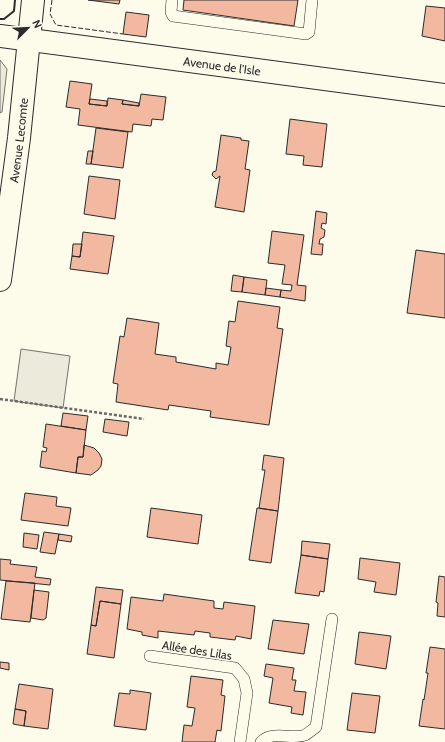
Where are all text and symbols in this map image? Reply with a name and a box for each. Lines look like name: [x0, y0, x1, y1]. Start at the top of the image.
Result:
north arrow: [8, 8, 48, 48]
text: N: [29, 18, 45, 30]
street label: Avenue de l'Isle: [182, 53, 262, 78]
street label: Avenue Lecomte: [6, 97, 31, 184]
street label: Allée des Lilas: [161, 637, 233, 663]

